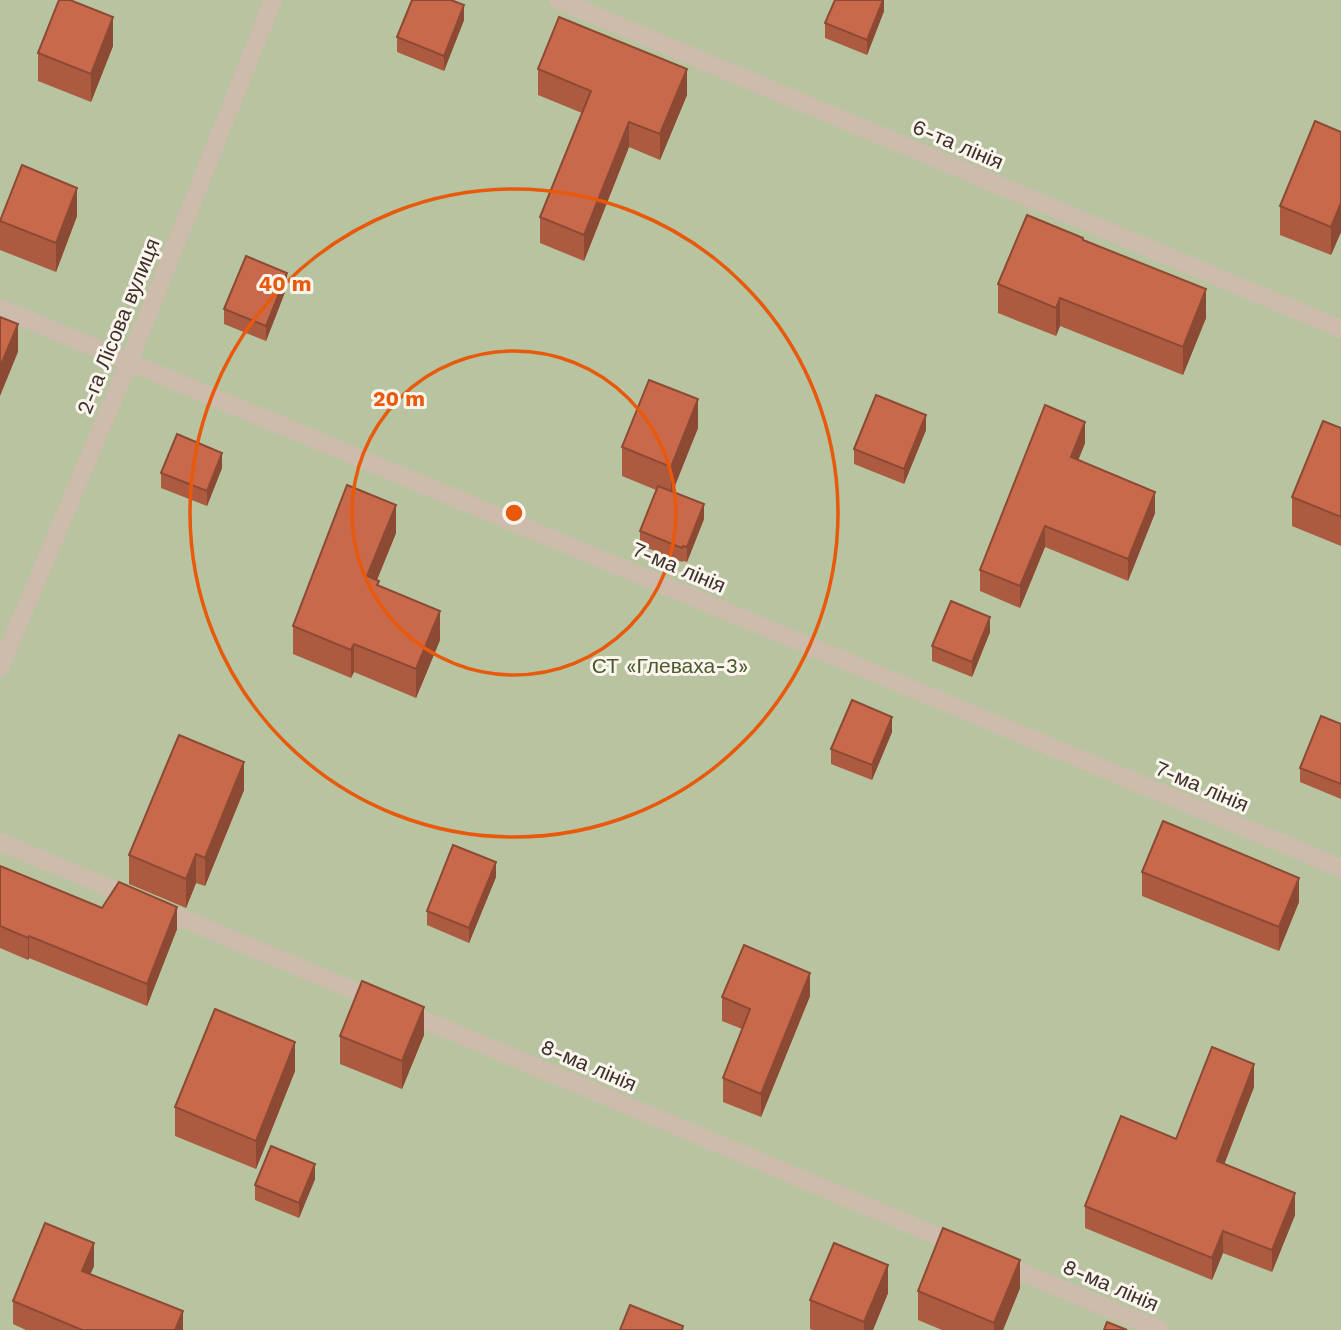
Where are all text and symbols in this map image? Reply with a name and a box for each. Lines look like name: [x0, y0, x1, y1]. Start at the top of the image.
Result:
street label: 6-та лінія: [909, 114, 1007, 174]
street label: 2-га Лісова вулиця: [71, 234, 165, 418]
text: 40 m: [259, 271, 311, 296]
text: 20 m: [373, 386, 425, 411]
centre of rings: [502, 501, 526, 525]
street label: 7-ма лінія: [628, 536, 730, 598]
park label: СТ «Глеваха-3»: [592, 653, 748, 678]
street label: 7-ма лінія: [1151, 755, 1253, 817]
street label: 8-ма лінія: [537, 1034, 641, 1096]
street label: 8-ма лінія: [1059, 1254, 1163, 1316]

